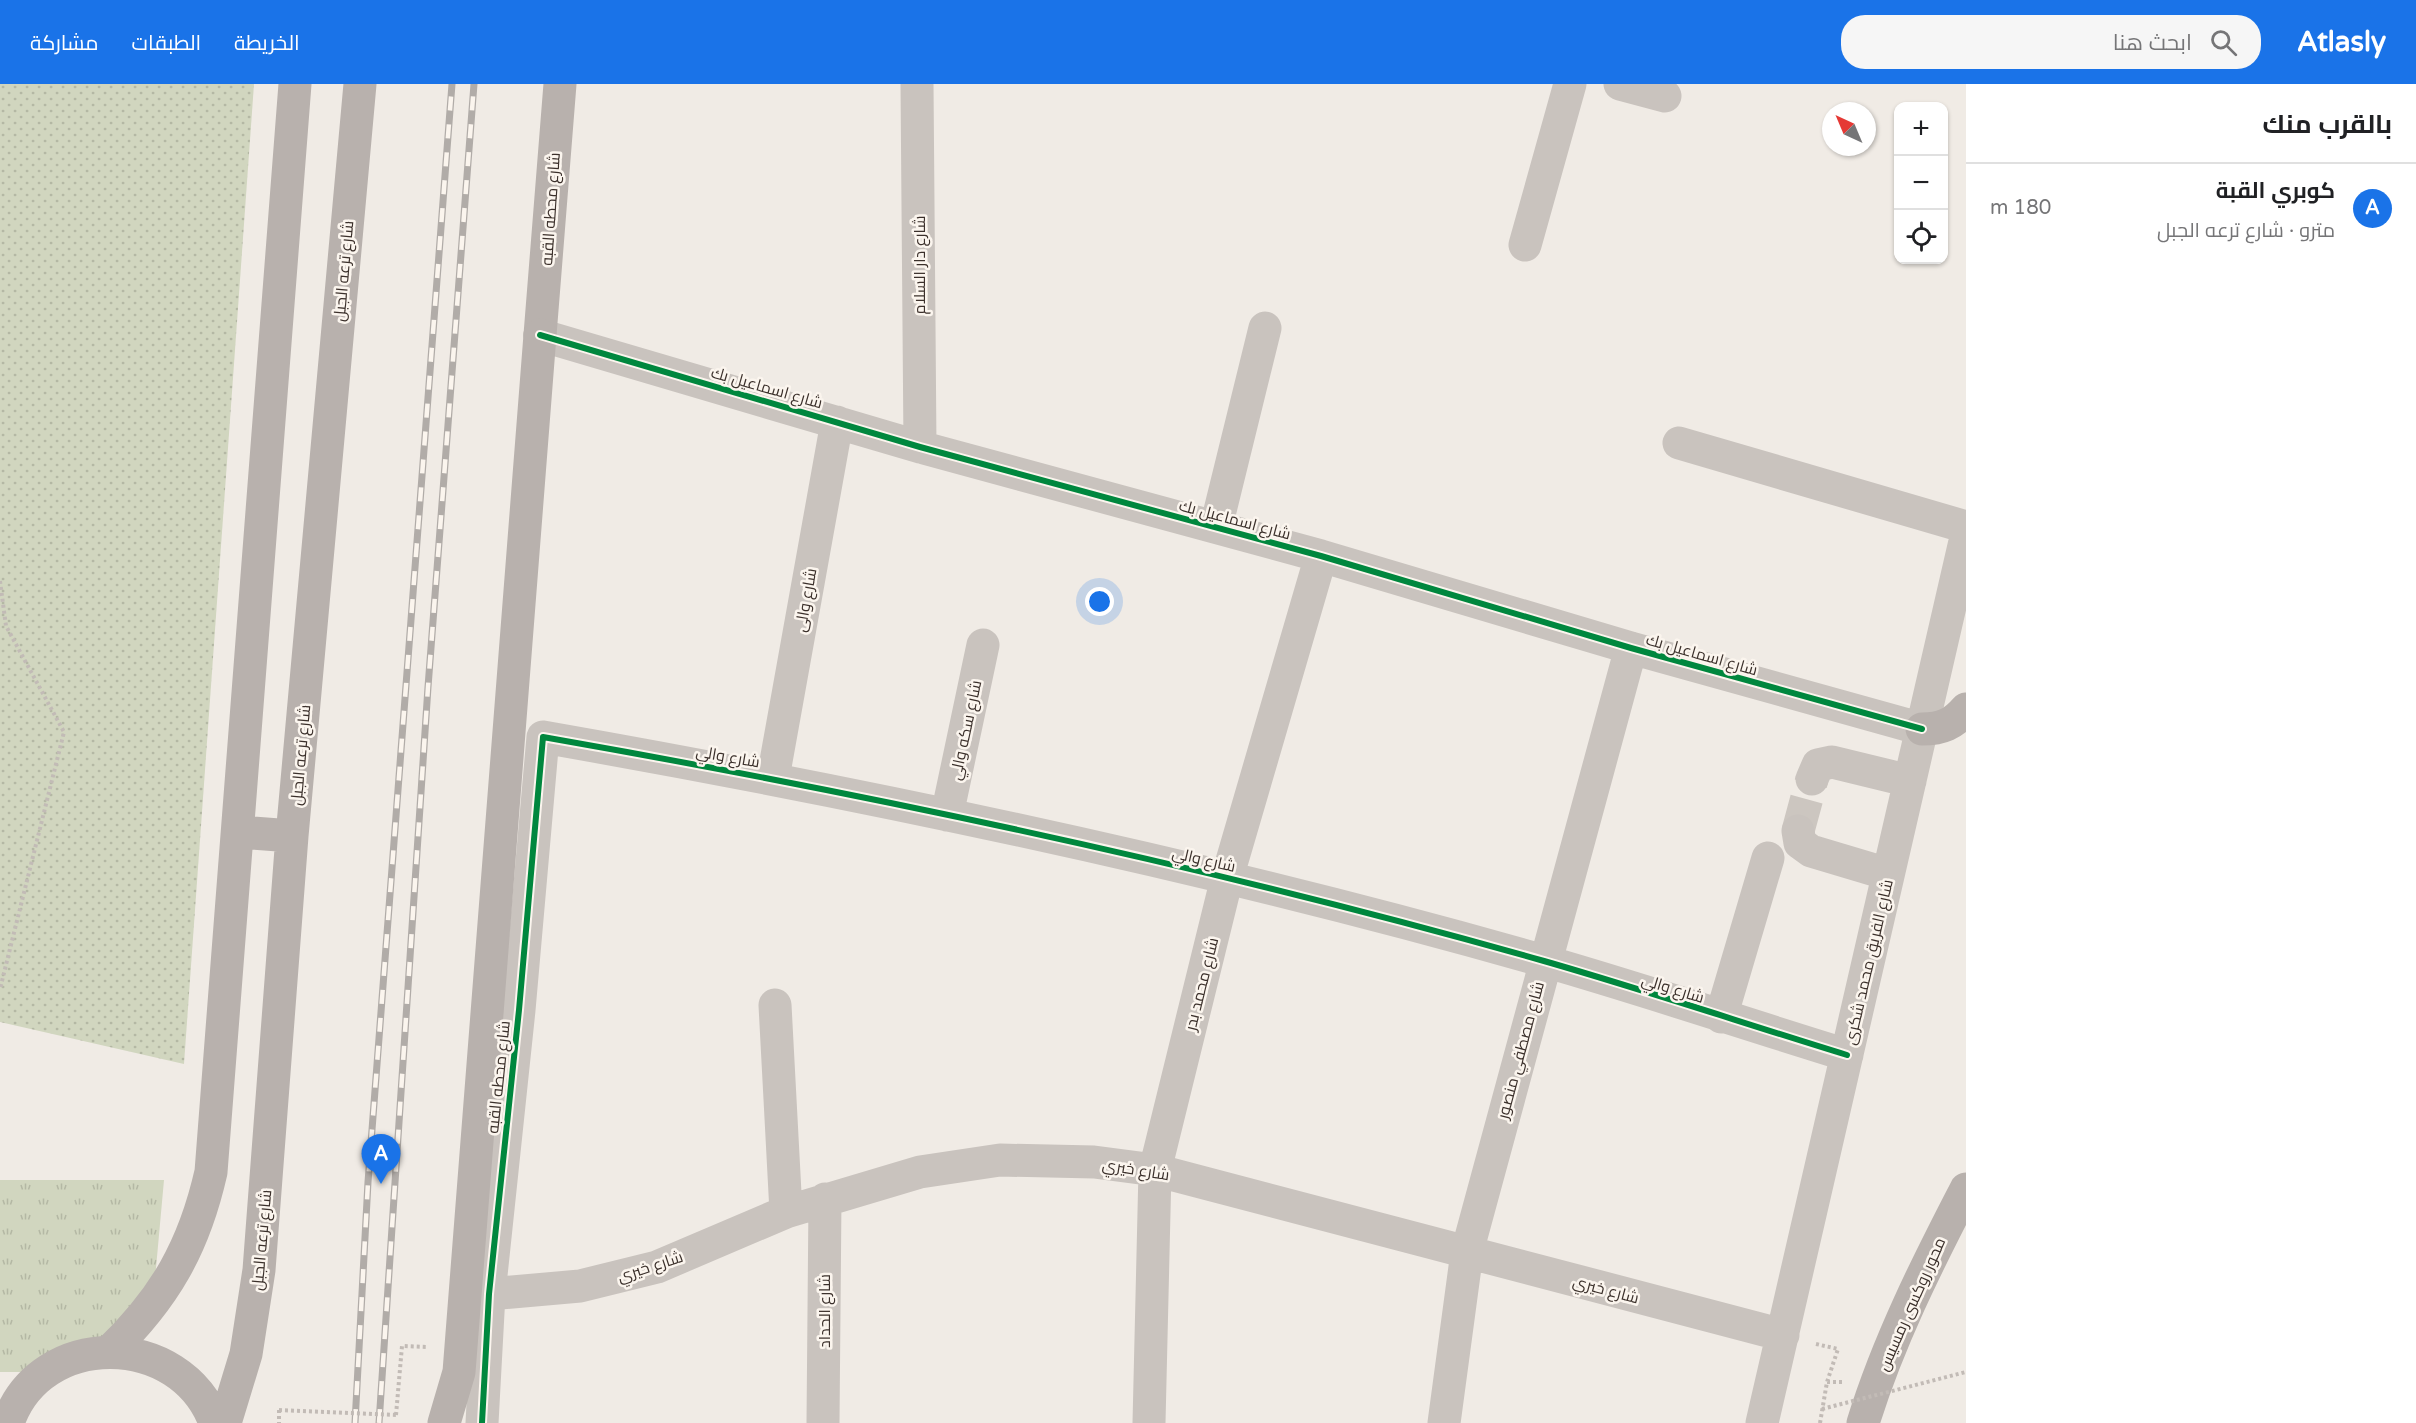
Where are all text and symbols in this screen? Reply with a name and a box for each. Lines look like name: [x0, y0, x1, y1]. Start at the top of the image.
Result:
search box: [1841, 15, 2261, 69]
text: Atlasly: [2297, 25, 2386, 59]
icon: search: [2207, 26, 2240, 59]
text: ابحث هنا: [2113, 30, 2192, 56]
text: مشاركة: [30, 31, 99, 56]
text: الطبقات: [132, 31, 201, 56]
text: الخريطة: [234, 31, 300, 56]
north arrow: [1822, 102, 1876, 156]
map controls: [1894, 102, 1948, 264]
button: +: [1894, 102, 1948, 156]
text: بالقرب منك: [2263, 109, 2392, 140]
street label: شارع محطه القبه: [537, 152, 566, 266]
button: −: [1894, 156, 1948, 210]
text: كوبري القبة: [2216, 178, 2335, 204]
text: 180 m: [1990, 196, 2051, 220]
text: A: [2365, 196, 2380, 220]
button: locate: [1894, 210, 1948, 264]
street label: شارع دار السلام: [910, 216, 931, 314]
text: مترو · شارع ترعه الجبل: [2157, 219, 2335, 243]
street label: شارع ترعه الجبل: [330, 220, 359, 323]
street label: شارع اسماعيل بك: [708, 362, 825, 414]
street label: شارع اسماعيل بك: [1176, 495, 1293, 545]
street label: شارع والى: [791, 567, 822, 634]
your location: [1085, 587, 1114, 616]
street label: شارع اسماعيل بك: [1643, 629, 1760, 681]
street label: شارع سكه والي: [946, 678, 989, 783]
street label: شارع ترعه الجبل: [287, 704, 316, 807]
street label: شارع والي: [694, 742, 761, 775]
street label: شارع والي: [1169, 843, 1237, 880]
street label: شارع الفريق محمد شكرى: [1840, 878, 1899, 1047]
street label: شارع محمد بدر: [1180, 935, 1224, 1034]
street label: شارع والي: [1638, 970, 1706, 1011]
street label: شارع مصطفي منصور: [1493, 979, 1552, 1123]
street label: شارع محطه القبه: [483, 1020, 516, 1135]
pin: A: [362, 1134, 400, 1184]
street label: شارع خيري: [1100, 1155, 1171, 1188]
street label: شارع ترعه الجبل: [248, 1189, 277, 1292]
street label: محور روكسى رمسيس: [1874, 1235, 1950, 1374]
street label: شارع خيري: [615, 1247, 687, 1290]
street label: شارع خيري: [1570, 1272, 1641, 1311]
street label: شارع الحداد: [815, 1274, 836, 1348]

